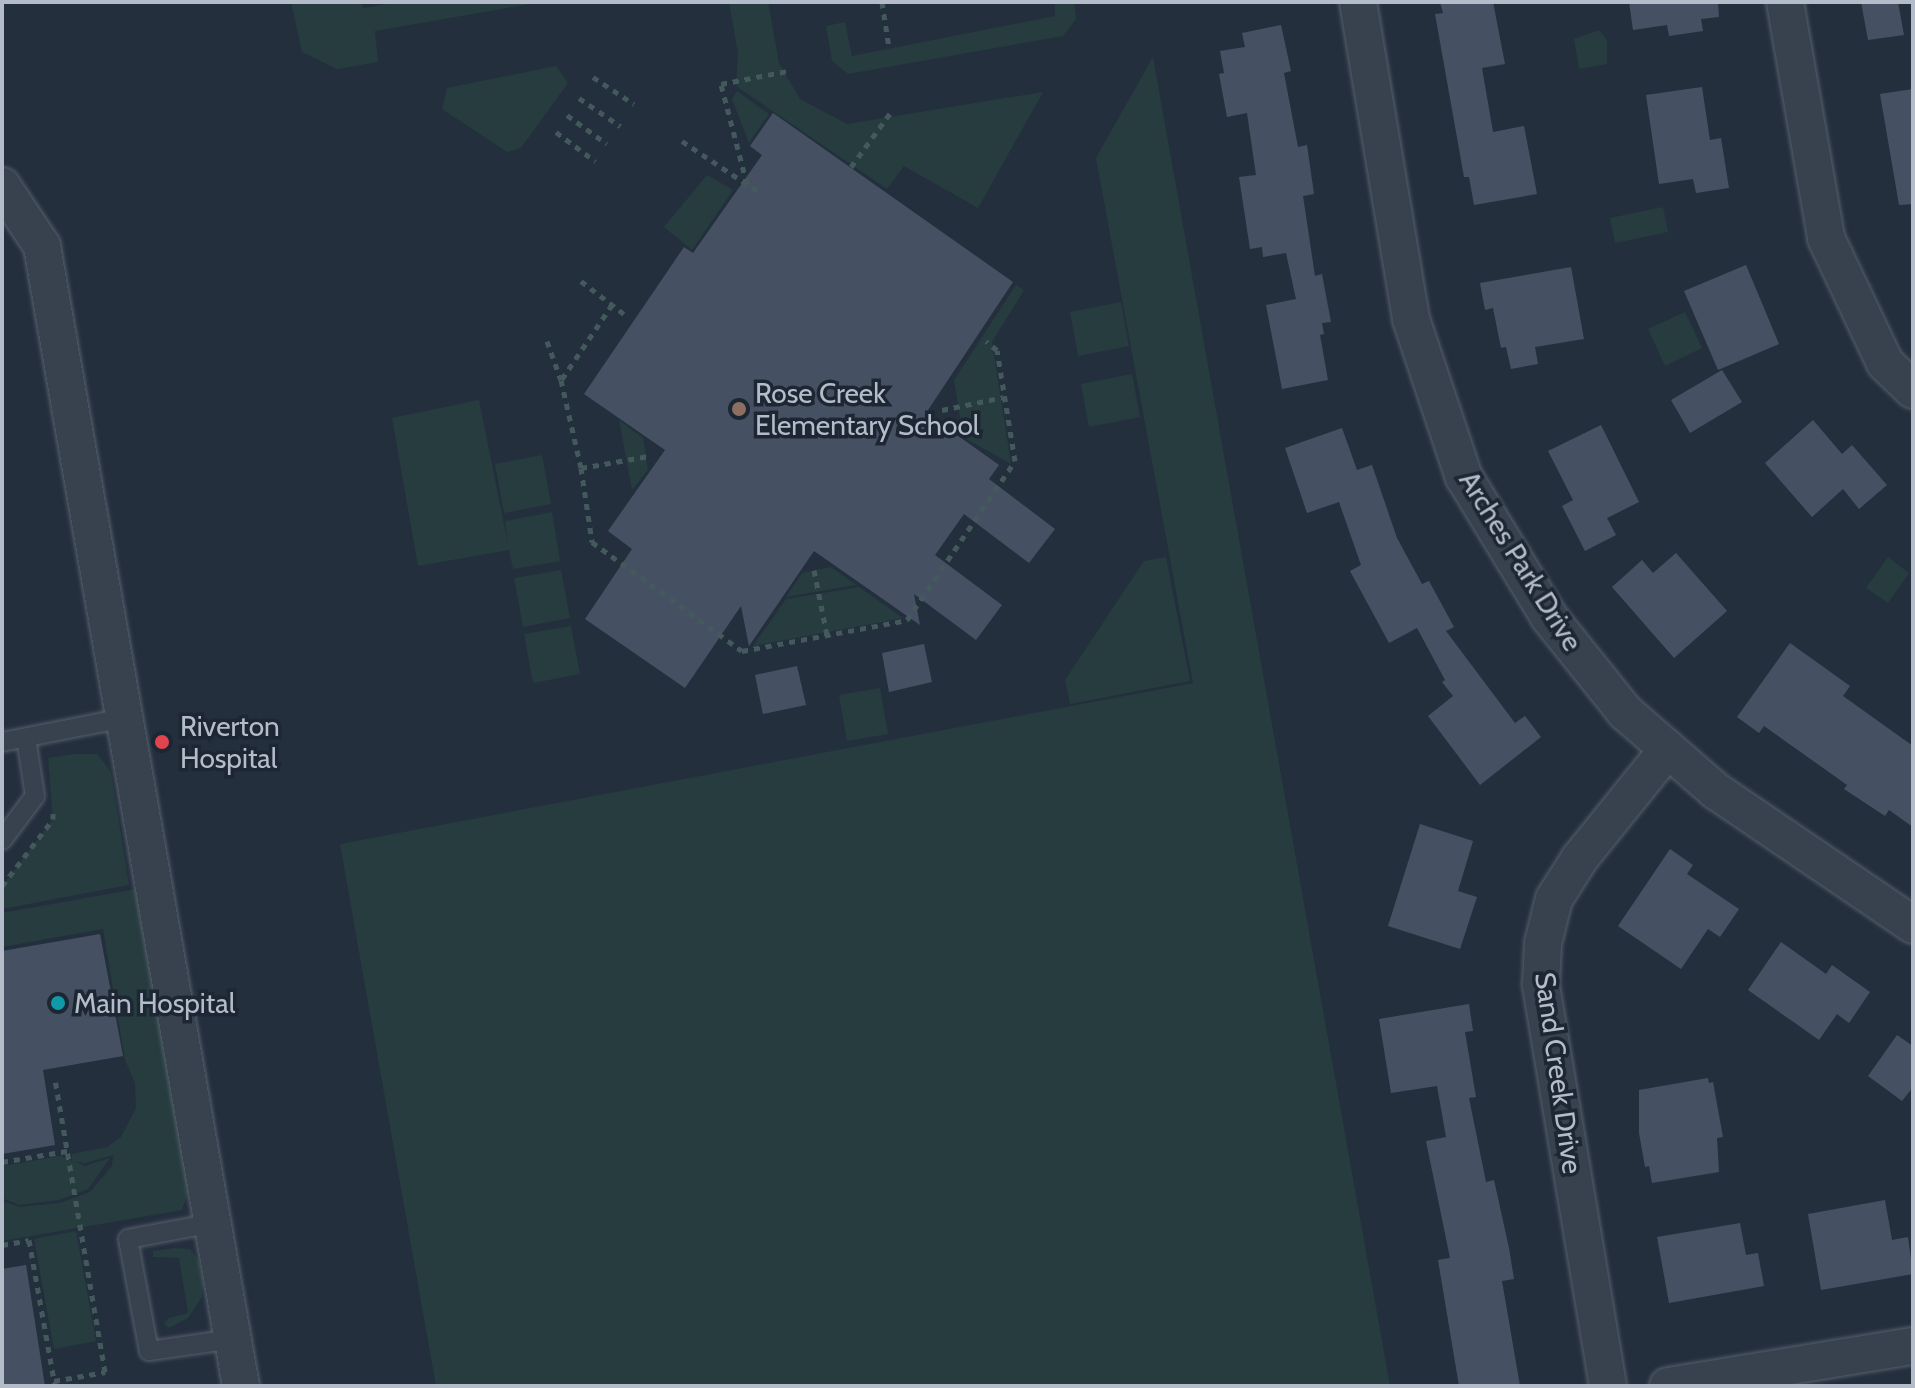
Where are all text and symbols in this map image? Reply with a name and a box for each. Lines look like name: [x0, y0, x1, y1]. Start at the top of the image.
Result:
place label: Rose Creek Elementary School: [755, 376, 979, 442]
marker: Rose Creek Elementary School: [730, 400, 748, 418]
street label: Arches Park Drive: [1452, 465, 1590, 657]
place label: Riverton Hospital: [180, 709, 280, 775]
marker: Riverton Hospital: [151, 731, 173, 753]
street label: Sand Creek Drive: [1528, 970, 1590, 1176]
place label: Main Hospital: [74, 986, 235, 1020]
marker: Main Hospital: [49, 994, 67, 1012]

